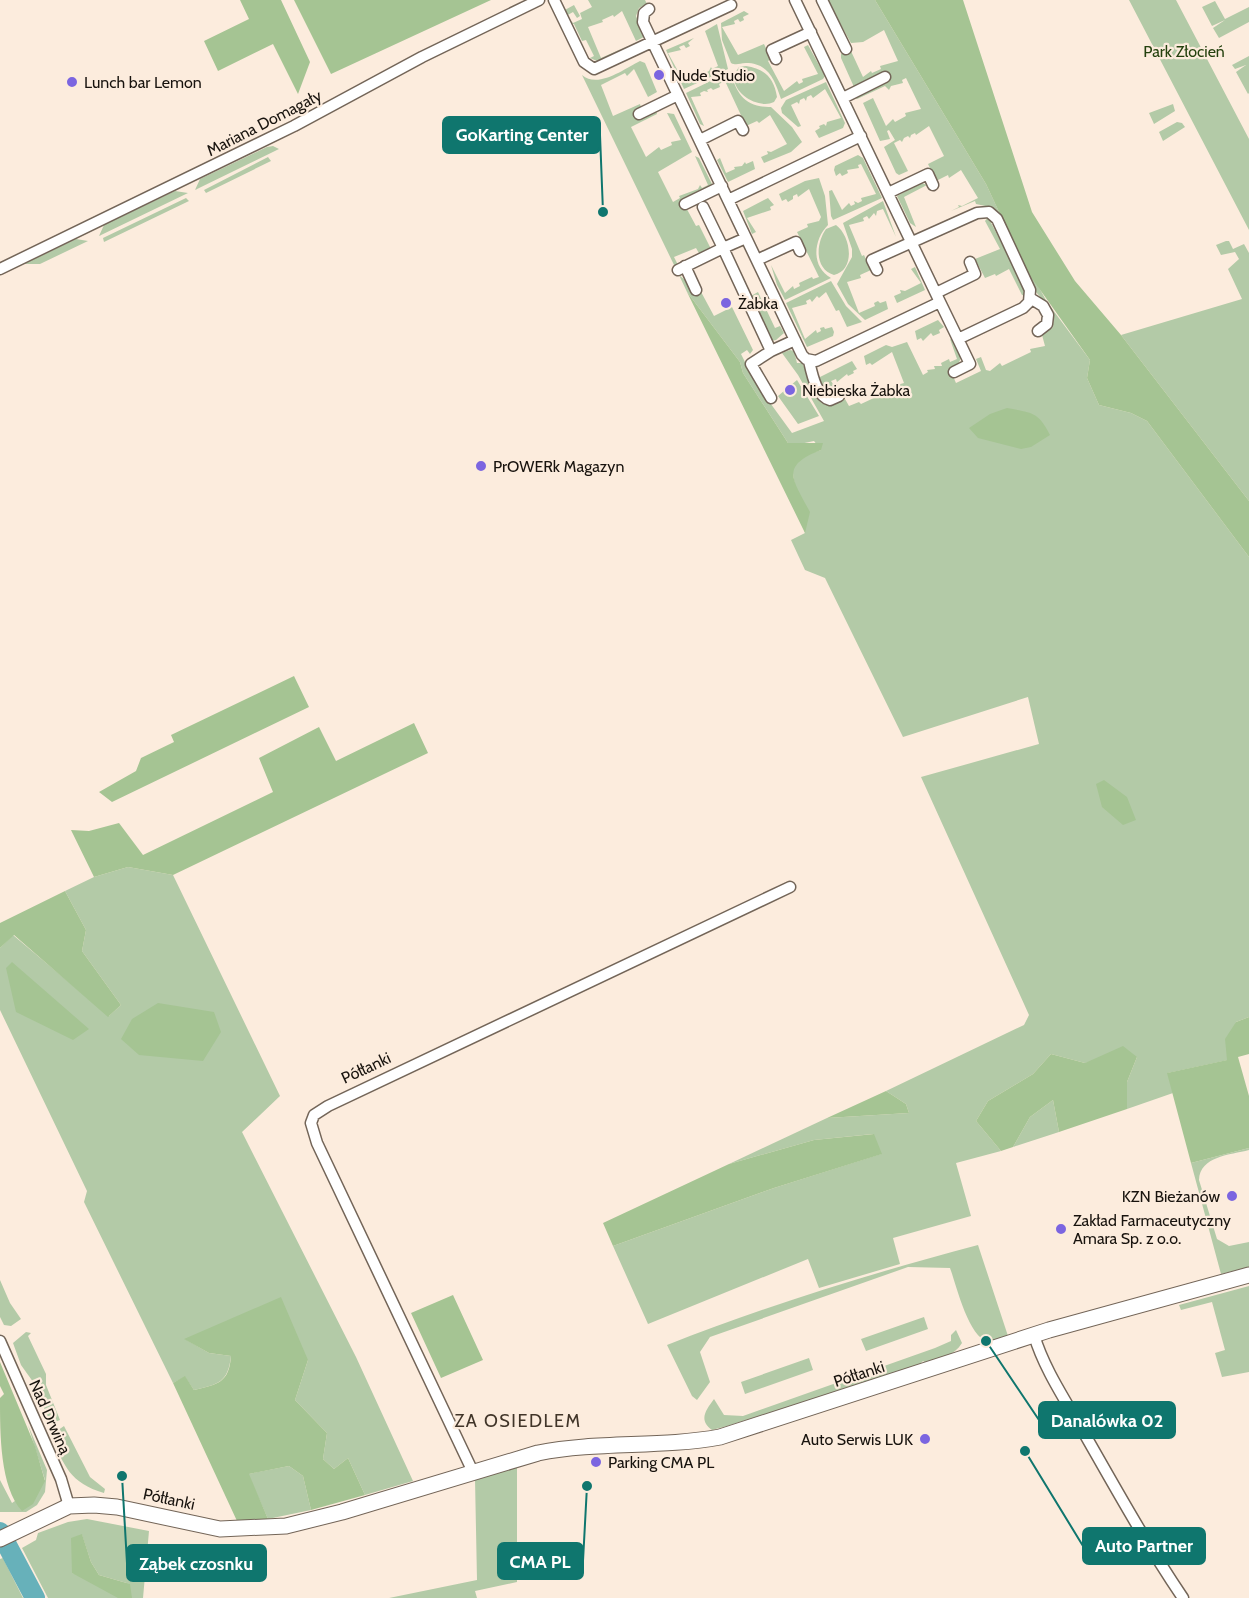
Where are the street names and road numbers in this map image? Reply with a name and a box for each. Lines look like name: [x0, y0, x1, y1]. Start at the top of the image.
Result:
street label: Mariana Domagały: [203, 86, 325, 160]
street label: Półłanki: [338, 1048, 394, 1088]
street label: Półłanki: [831, 1357, 887, 1391]
street label: Nad Drwiną: [25, 1377, 75, 1457]
street label: Półłanki: [141, 1484, 197, 1514]

